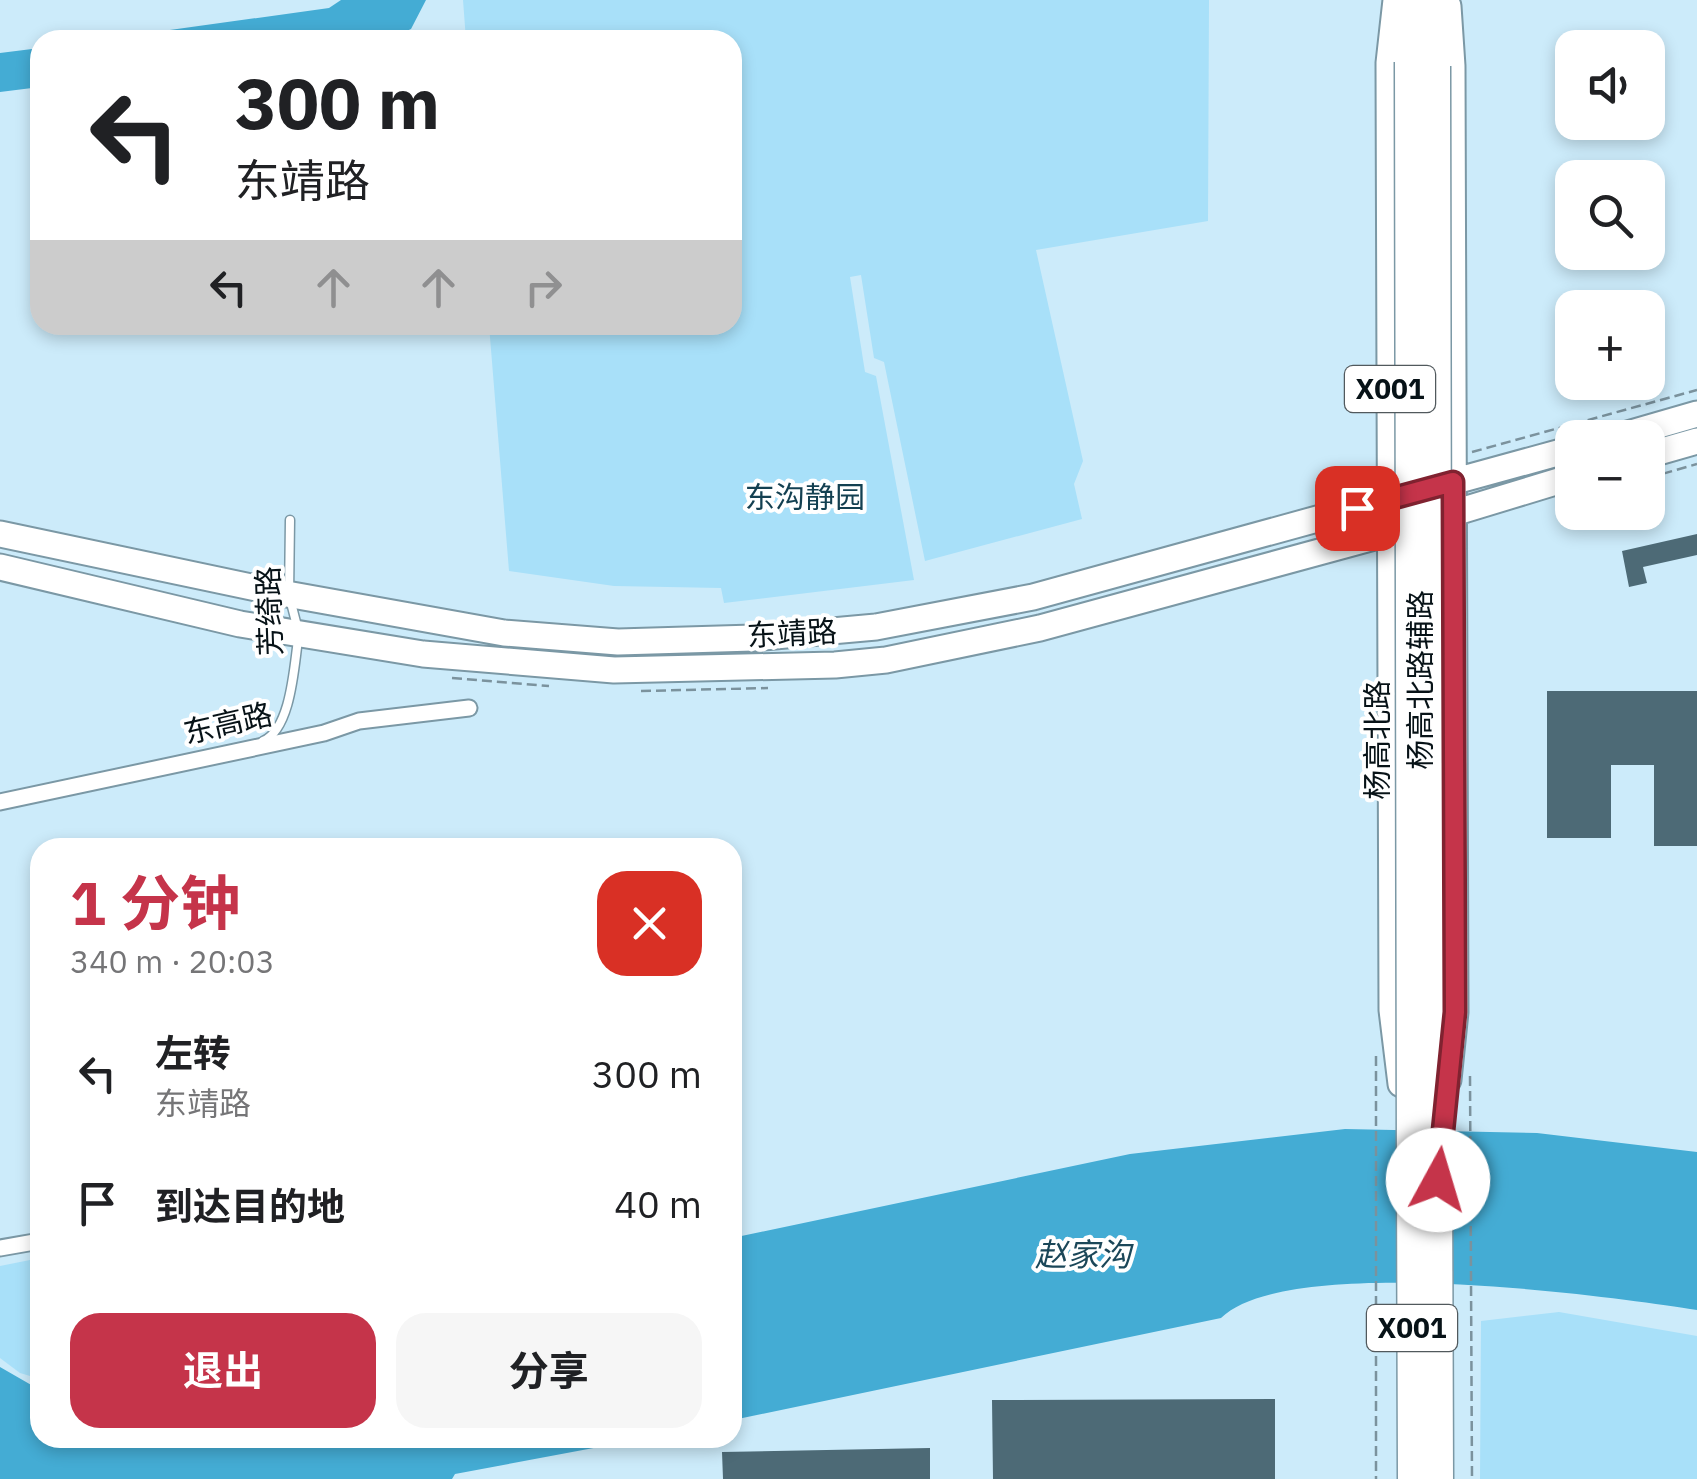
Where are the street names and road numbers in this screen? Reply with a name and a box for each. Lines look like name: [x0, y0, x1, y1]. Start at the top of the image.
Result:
road number: X001: [1345, 366, 1435, 412]
street label: 芳绮路: [247, 565, 290, 657]
street label: 杨高北路辅路: [1400, 590, 1439, 770]
street label: 东靖路: [746, 611, 838, 654]
street label: 杨高北路: [1357, 680, 1396, 800]
street label: 东高路: [179, 693, 276, 752]
road number: X001: [1367, 1305, 1457, 1351]

